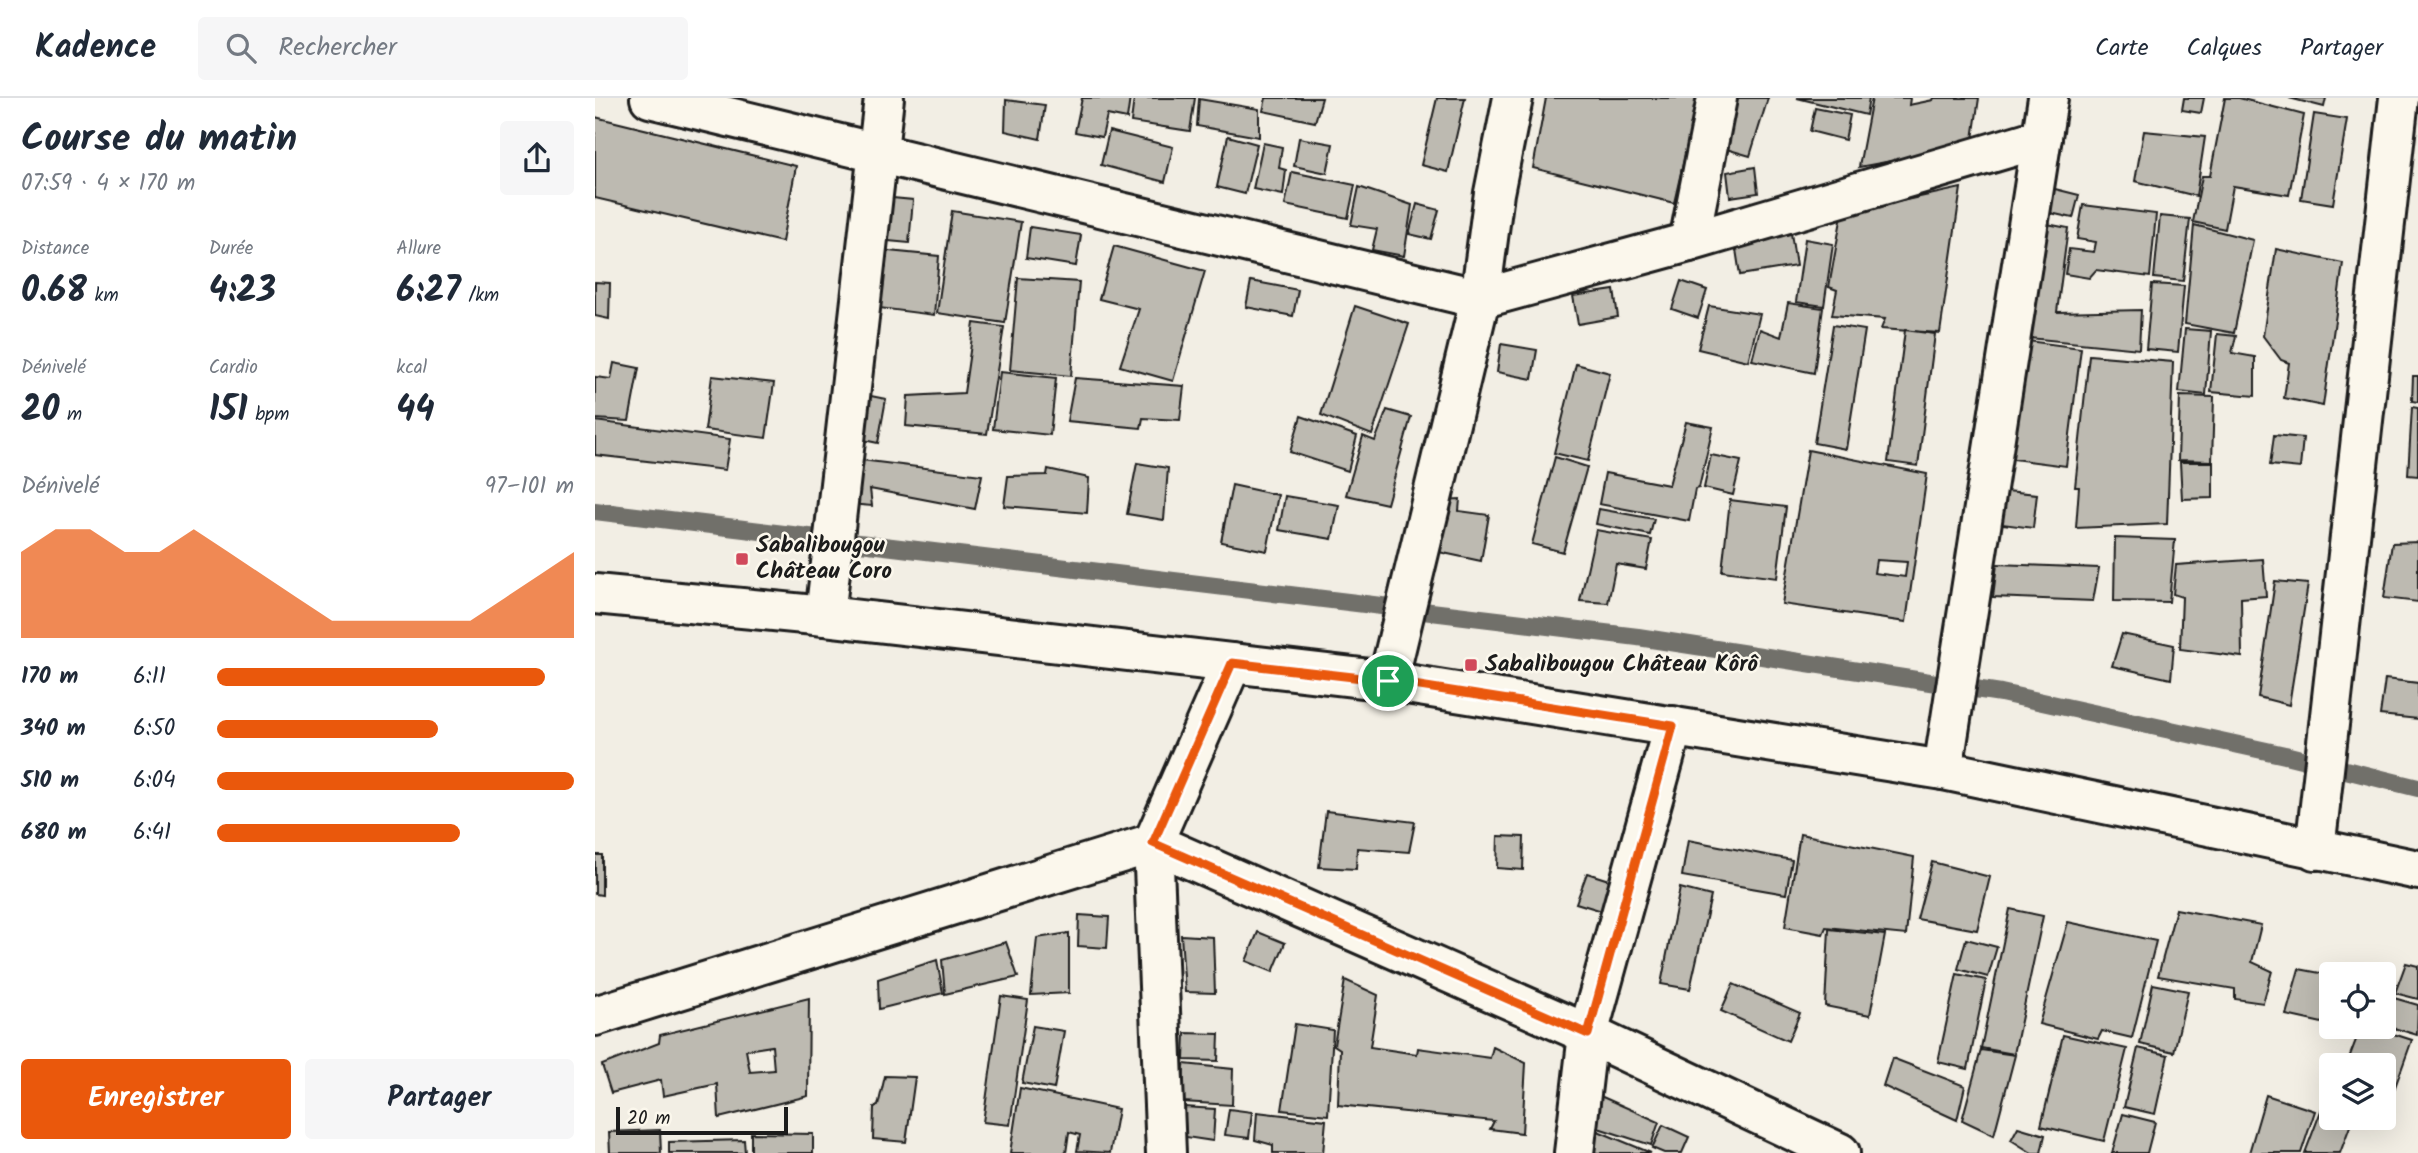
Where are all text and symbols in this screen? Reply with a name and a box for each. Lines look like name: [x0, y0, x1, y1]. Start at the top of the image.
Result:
search box: [198, 17, 688, 80]
text: Kadence: [35, 22, 156, 75]
text: Rechercher: [278, 27, 397, 69]
icon: search: [222, 29, 260, 67]
text: Carte: [2095, 29, 2149, 68]
text: Calques: [2187, 29, 2262, 68]
text: Partager: [2300, 29, 2383, 68]
text: Course du matin: [21, 110, 297, 170]
button: share: [500, 121, 574, 195]
text: 07:59 · 4 × 170 m: [21, 166, 195, 202]
text: Distance: [21, 234, 89, 264]
text: Durée: [209, 234, 253, 264]
text: Allure: [396, 234, 441, 264]
text: 0.68: [21, 264, 87, 320]
text: 4:23: [209, 264, 276, 320]
text: 6:27: [396, 264, 461, 320]
text: km: [87, 281, 119, 311]
text: /km: [461, 281, 499, 311]
text: Dénivelé: [21, 353, 86, 383]
text: Cardio: [209, 353, 258, 383]
text: kcal: [396, 353, 427, 383]
text: 20: [21, 383, 59, 439]
text: 151: [209, 383, 248, 439]
text: 44: [396, 383, 434, 439]
text: m: [59, 400, 82, 430]
text: bpm: [248, 400, 289, 430]
text: Dénivelé: [21, 469, 99, 505]
text: 97–101 m: [485, 469, 574, 505]
place label: Sabalibougou Château Coro: [756, 528, 892, 590]
marker: Sabalibougou Château Coro: [734, 551, 750, 567]
place label: Sabalibougou Château Kôrô: [1485, 647, 1760, 683]
pin: [1358, 651, 1418, 711]
marker: Sabalibougou Château Kôrô: [1463, 657, 1479, 673]
text: 170 m: [21, 659, 78, 695]
text: 6:11: [133, 659, 166, 695]
icon: arrive: [1369, 662, 1407, 700]
text: 340 m: [21, 711, 86, 747]
text: 6:50: [133, 711, 175, 747]
text: 510 m: [21, 763, 79, 799]
text: 6:04: [133, 763, 176, 799]
text: 680 m: [21, 815, 87, 851]
text: 6:41: [133, 815, 171, 851]
map controls: [2319, 962, 2396, 1130]
button: locate: [2319, 962, 2396, 1039]
button: layers: [2319, 1053, 2396, 1130]
button: Enregistrer: [21, 1059, 291, 1139]
button: Partager: [305, 1059, 574, 1139]
scale bar: [616, 1104, 787, 1136]
text: 20 m: [627, 1104, 670, 1134]

